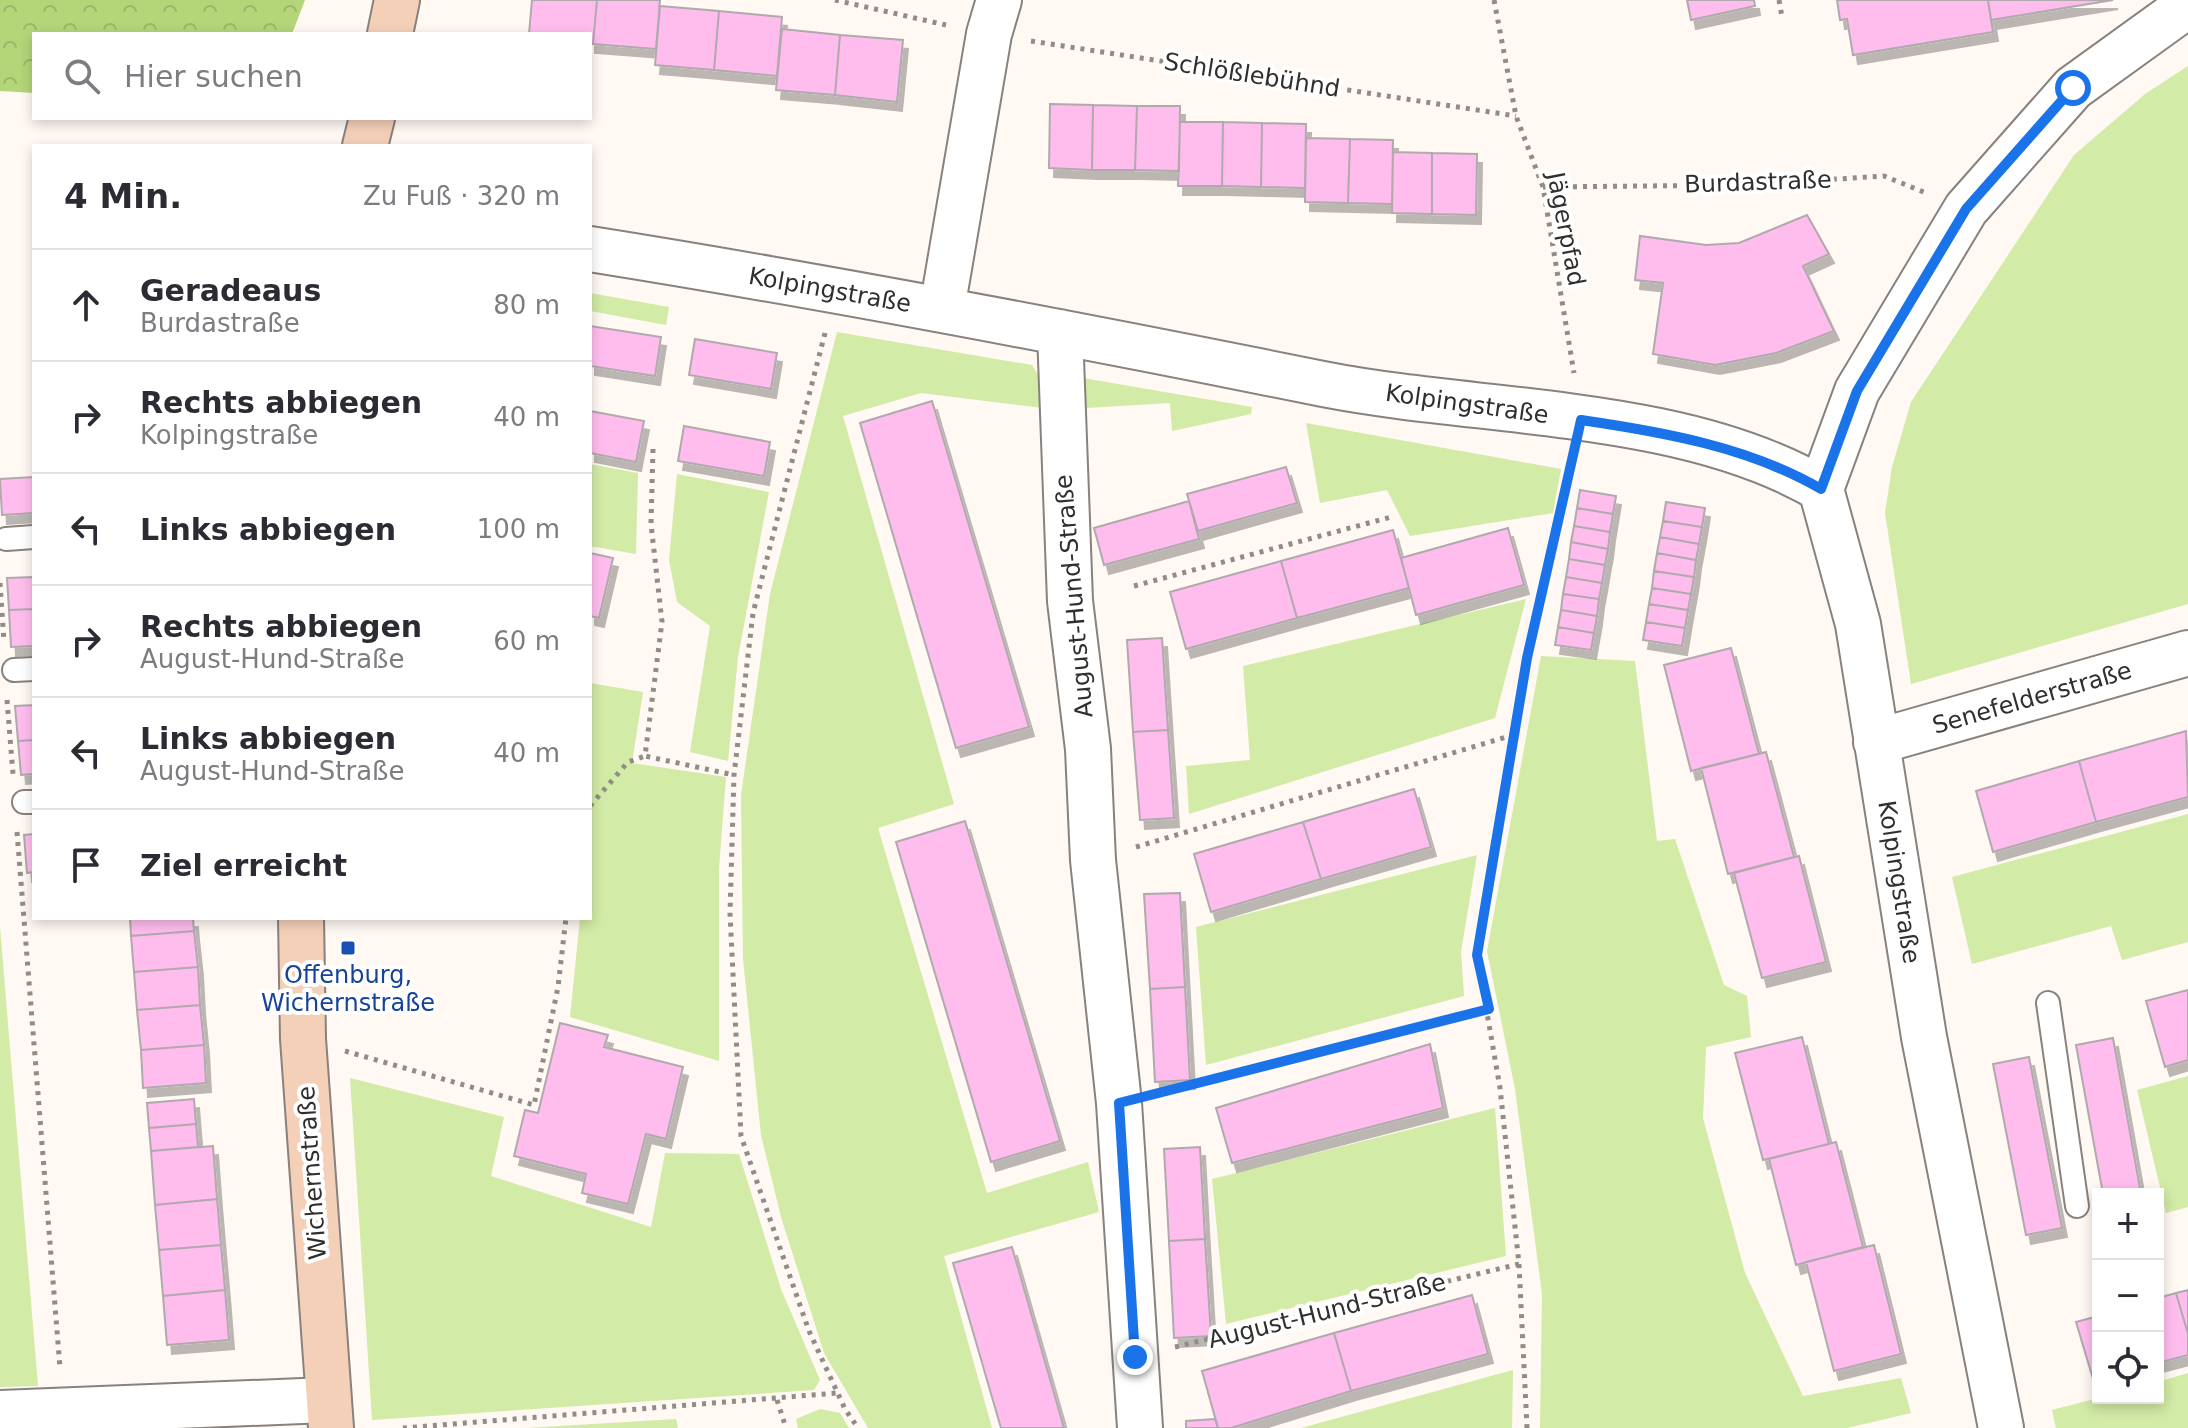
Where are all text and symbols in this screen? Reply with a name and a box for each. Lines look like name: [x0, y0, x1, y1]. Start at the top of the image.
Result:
search box: [32, 32, 592, 120]
street label: Schlößlebühnd: [1162, 47, 1342, 103]
icon: search: [60, 54, 104, 98]
text: Hier suchen: [124, 59, 303, 94]
route start: [2055, 70, 2091, 106]
street label: Burdastraße: [1684, 165, 1832, 199]
street label: Jägerpfad: [1541, 168, 1591, 288]
text: 4 Min.: [64, 176, 182, 216]
text: Zu Fuß · 320 m: [363, 181, 560, 211]
street label: Kolpingstraße: [747, 262, 913, 318]
text: Geradeaus: [140, 273, 321, 308]
icon: ahead: [64, 283, 108, 327]
text: 80 m: [493, 290, 560, 320]
text: Burdastraße: [140, 308, 300, 338]
street label: Kolpingstraße: [1384, 379, 1550, 429]
text: Rechts abbiegen: [140, 385, 422, 420]
icon: right: [64, 395, 108, 439]
text: 40 m: [493, 402, 560, 432]
text: Kolpingstraße: [140, 420, 318, 450]
street label: August-Hund-Straße: [1049, 473, 1099, 719]
icon: left: [64, 507, 108, 551]
text: Links abbiegen: [140, 512, 396, 547]
text: 100 m: [477, 514, 560, 544]
text: Rechts abbiegen: [140, 609, 422, 644]
icon: right: [64, 619, 108, 663]
text: 60 m: [493, 626, 560, 656]
text: August-Hund-Straße: [140, 644, 404, 674]
street label: Senefelderstraße: [1929, 656, 2135, 740]
text: Links abbiegen: [140, 721, 396, 756]
icon: left: [64, 731, 108, 775]
text: 40 m: [493, 738, 560, 768]
text: August-Hund-Straße: [140, 756, 404, 786]
street label: Kolpingstraße: [1872, 799, 1926, 965]
icon: arrive: [64, 843, 108, 887]
text: Ziel erreicht: [140, 848, 347, 883]
marker: Offenburg, Wichernstraße: [339, 939, 357, 957]
place label: Offenburg, Wichernstraße: [261, 961, 435, 1017]
street label: Wichernstraße: [292, 1085, 332, 1261]
map controls: [2092, 1188, 2164, 1404]
button: +: [2092, 1188, 2164, 1260]
button: −: [2092, 1260, 2164, 1332]
street label: August-Hund-Straße: [1205, 1268, 1449, 1354]
button: locate: [2092, 1332, 2164, 1404]
route end: [1117, 1339, 1153, 1375]

